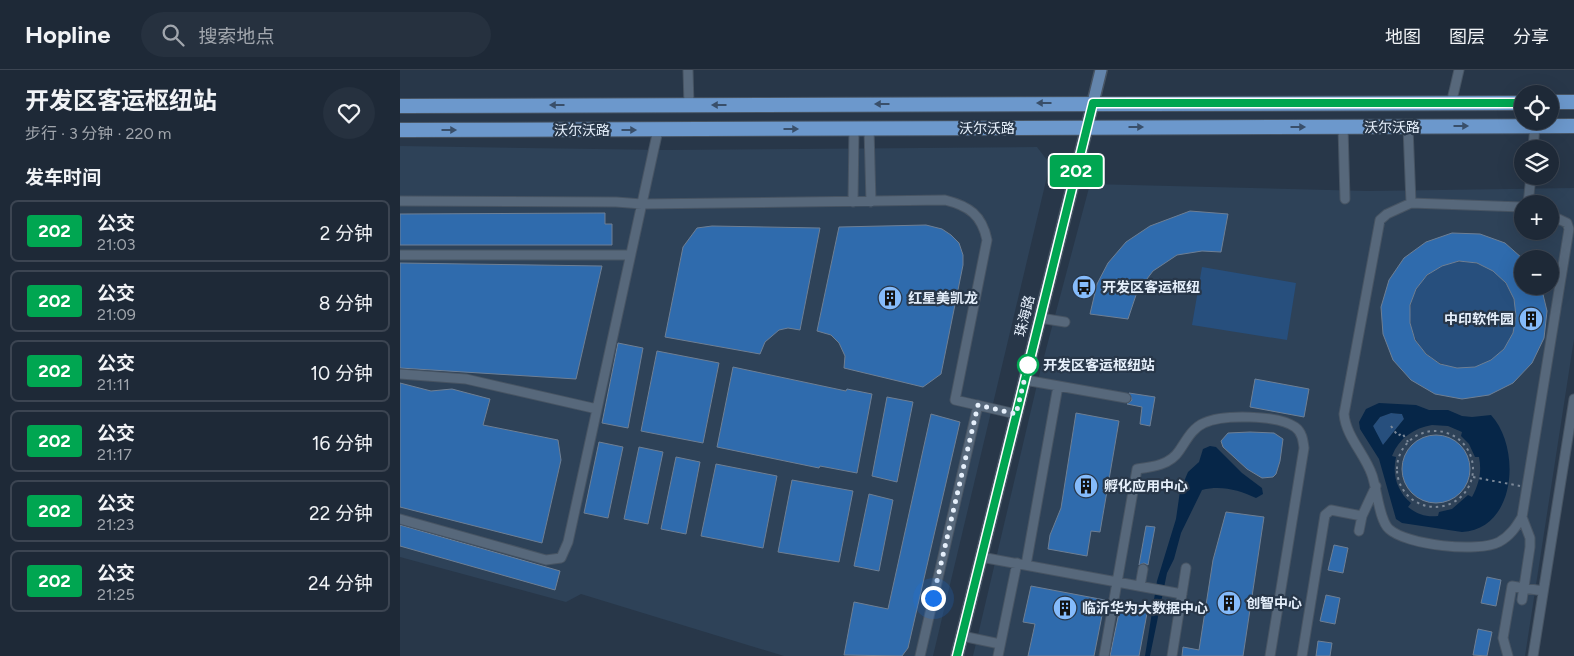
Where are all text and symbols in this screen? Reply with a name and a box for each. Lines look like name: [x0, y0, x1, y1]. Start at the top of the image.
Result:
search box: [141, 12, 491, 57]
text: Hopline: [25, 20, 111, 49]
icon: search: [159, 21, 187, 49]
text: 搜索地点: [199, 25, 275, 48]
text: 地图: [1385, 26, 1421, 48]
text: 图层: [1449, 26, 1485, 48]
text: 分享: [1513, 26, 1549, 48]
map controls: [1514, 85, 1559, 295]
button: locate: [1514, 85, 1559, 130]
text: 开发区客运枢纽站: [25, 86, 217, 115]
button: heart: [323, 87, 375, 139]
one-way arrow: [1036, 99, 1052, 107]
one-way arrow: [874, 100, 890, 108]
one-way arrow: [549, 101, 565, 109]
one-way arrow: [711, 101, 727, 109]
street label: 沃尔沃路: [1364, 119, 1420, 136]
street label: 沃尔沃路: [959, 120, 1015, 137]
street label: 沃尔沃路: [554, 122, 610, 139]
one-way arrow: [1453, 122, 1469, 130]
one-way arrow: [1128, 123, 1144, 131]
one-way arrow: [1291, 123, 1307, 131]
text: 步行 · 3 分钟 · 220 m: [25, 124, 171, 143]
one-way arrow: [783, 125, 799, 133]
one-way arrow: [441, 126, 457, 134]
one-way arrow: [621, 126, 637, 134]
button: layers: [1514, 140, 1559, 185]
line badge: 202: [1047, 155, 1105, 187]
text: 202: [1060, 160, 1092, 182]
text: 发车时间: [25, 166, 101, 189]
button: +: [1514, 195, 1559, 240]
text: 公交: [97, 212, 135, 235]
text: 202: [38, 220, 71, 242]
text: 2 分钟: [320, 222, 373, 245]
text: 21:03: [97, 235, 136, 254]
button: −: [1514, 250, 1559, 295]
bus stop icon: 开发区客运枢纽: [1071, 274, 1097, 300]
place label: 开发区客运枢纽: [1102, 279, 1200, 296]
text: 公交: [97, 282, 135, 305]
building icon: 红星美凯龙: [877, 285, 903, 311]
text: 202: [38, 290, 71, 312]
place label: 红星美凯龙: [908, 290, 978, 307]
text: 8 分钟: [319, 292, 373, 315]
street label: 珠海路: [1012, 294, 1038, 338]
text: 21:09: [97, 305, 136, 324]
building icon: 中印软件园: [1518, 306, 1544, 332]
place label: 中印软件园: [1444, 311, 1514, 328]
text: 公交: [97, 352, 135, 375]
marker: 开发区客运枢纽站: [1017, 354, 1039, 376]
place label: 开发区客运枢纽站: [1043, 357, 1155, 374]
text: 202: [38, 360, 71, 382]
text: 10 分钟: [310, 362, 373, 385]
text: 21:11: [97, 375, 130, 394]
text: 公交: [97, 422, 135, 445]
text: 202: [38, 430, 71, 452]
text: 16 分钟: [312, 432, 373, 455]
text: 21:17: [97, 445, 132, 464]
building icon: 孵化应用中心: [1073, 473, 1099, 499]
place label: 孵化应用中心: [1104, 478, 1188, 495]
text: 公交: [97, 492, 135, 515]
text: 202: [38, 500, 71, 522]
text: 22 分钟: [309, 502, 373, 525]
text: 21:23: [97, 515, 134, 534]
text: 公交: [97, 562, 135, 585]
text: 202: [38, 570, 71, 592]
text: 24 分钟: [308, 572, 373, 595]
text: 21:25: [97, 585, 135, 604]
your location: [921, 586, 946, 611]
building icon: 创智中心: [1216, 590, 1242, 616]
building icon: 临沂华为大数据中心: [1052, 595, 1078, 621]
place label: 创智中心: [1246, 595, 1302, 612]
place label: 临沂华为大数据中心: [1082, 600, 1208, 617]

